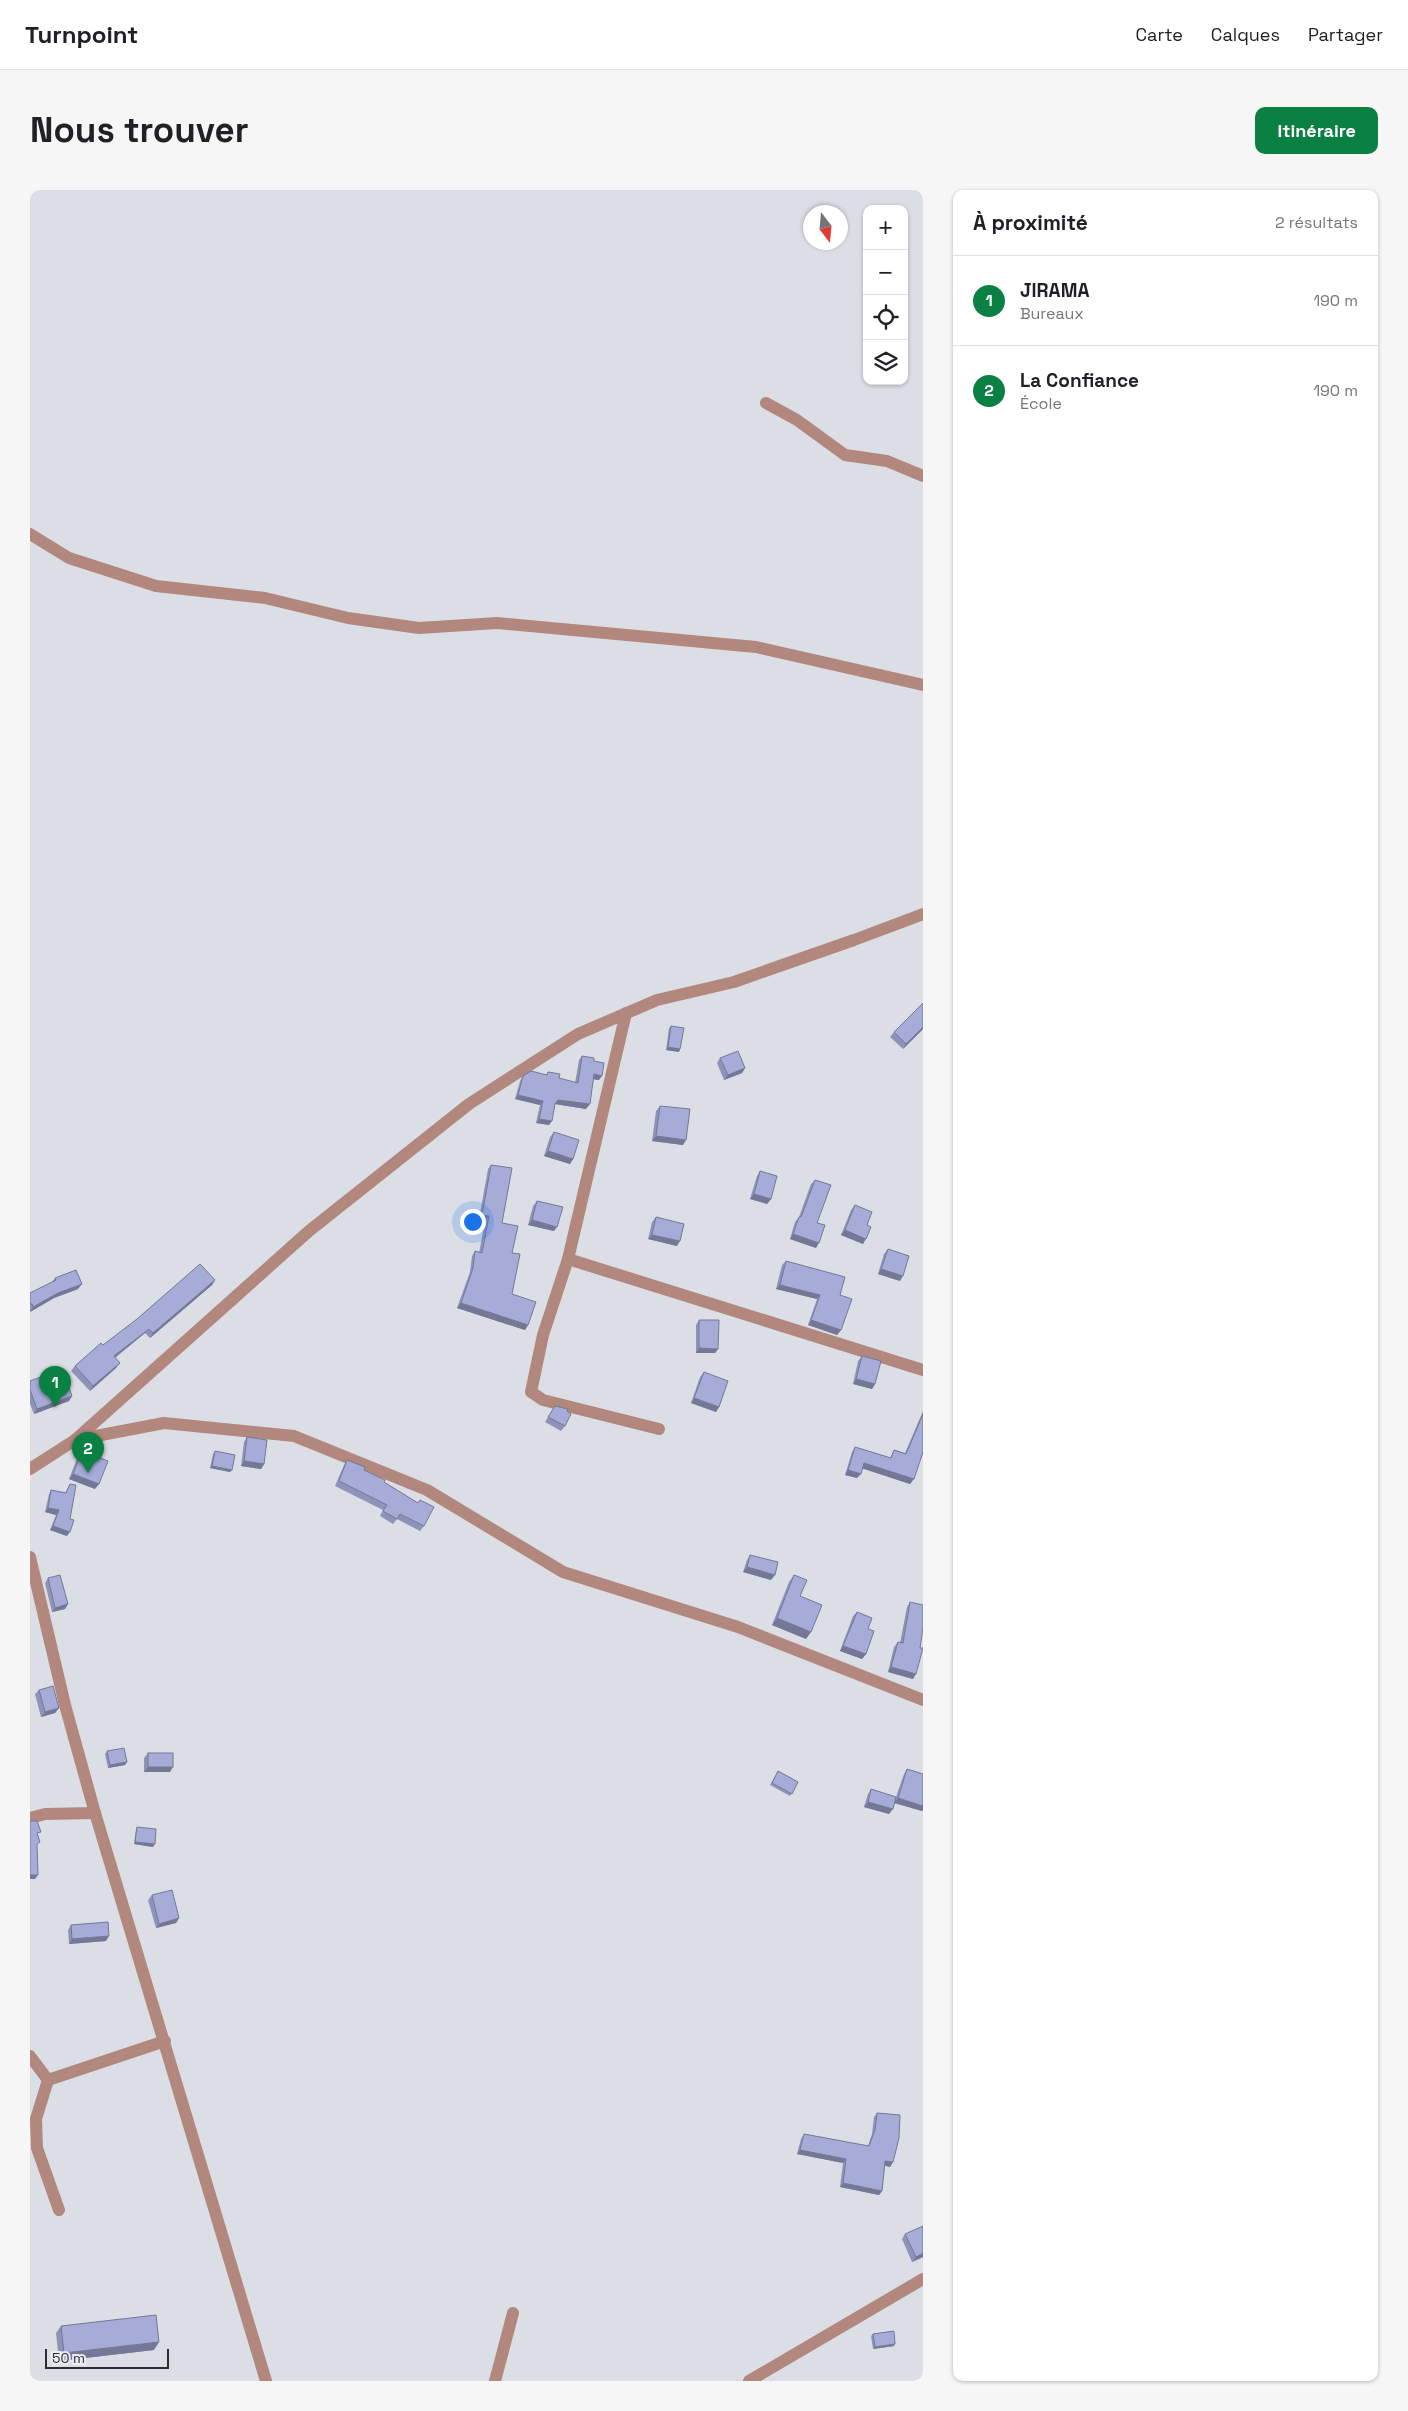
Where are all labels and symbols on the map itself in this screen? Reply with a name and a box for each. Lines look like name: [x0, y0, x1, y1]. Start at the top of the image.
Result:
north arrow: [803, 205, 848, 250]
your location: [460, 1209, 486, 1235]
pin: 1: [39, 1366, 71, 1407]
pin: 2: [72, 1432, 104, 1473]
scale bar: [45, 2346, 169, 2369]

